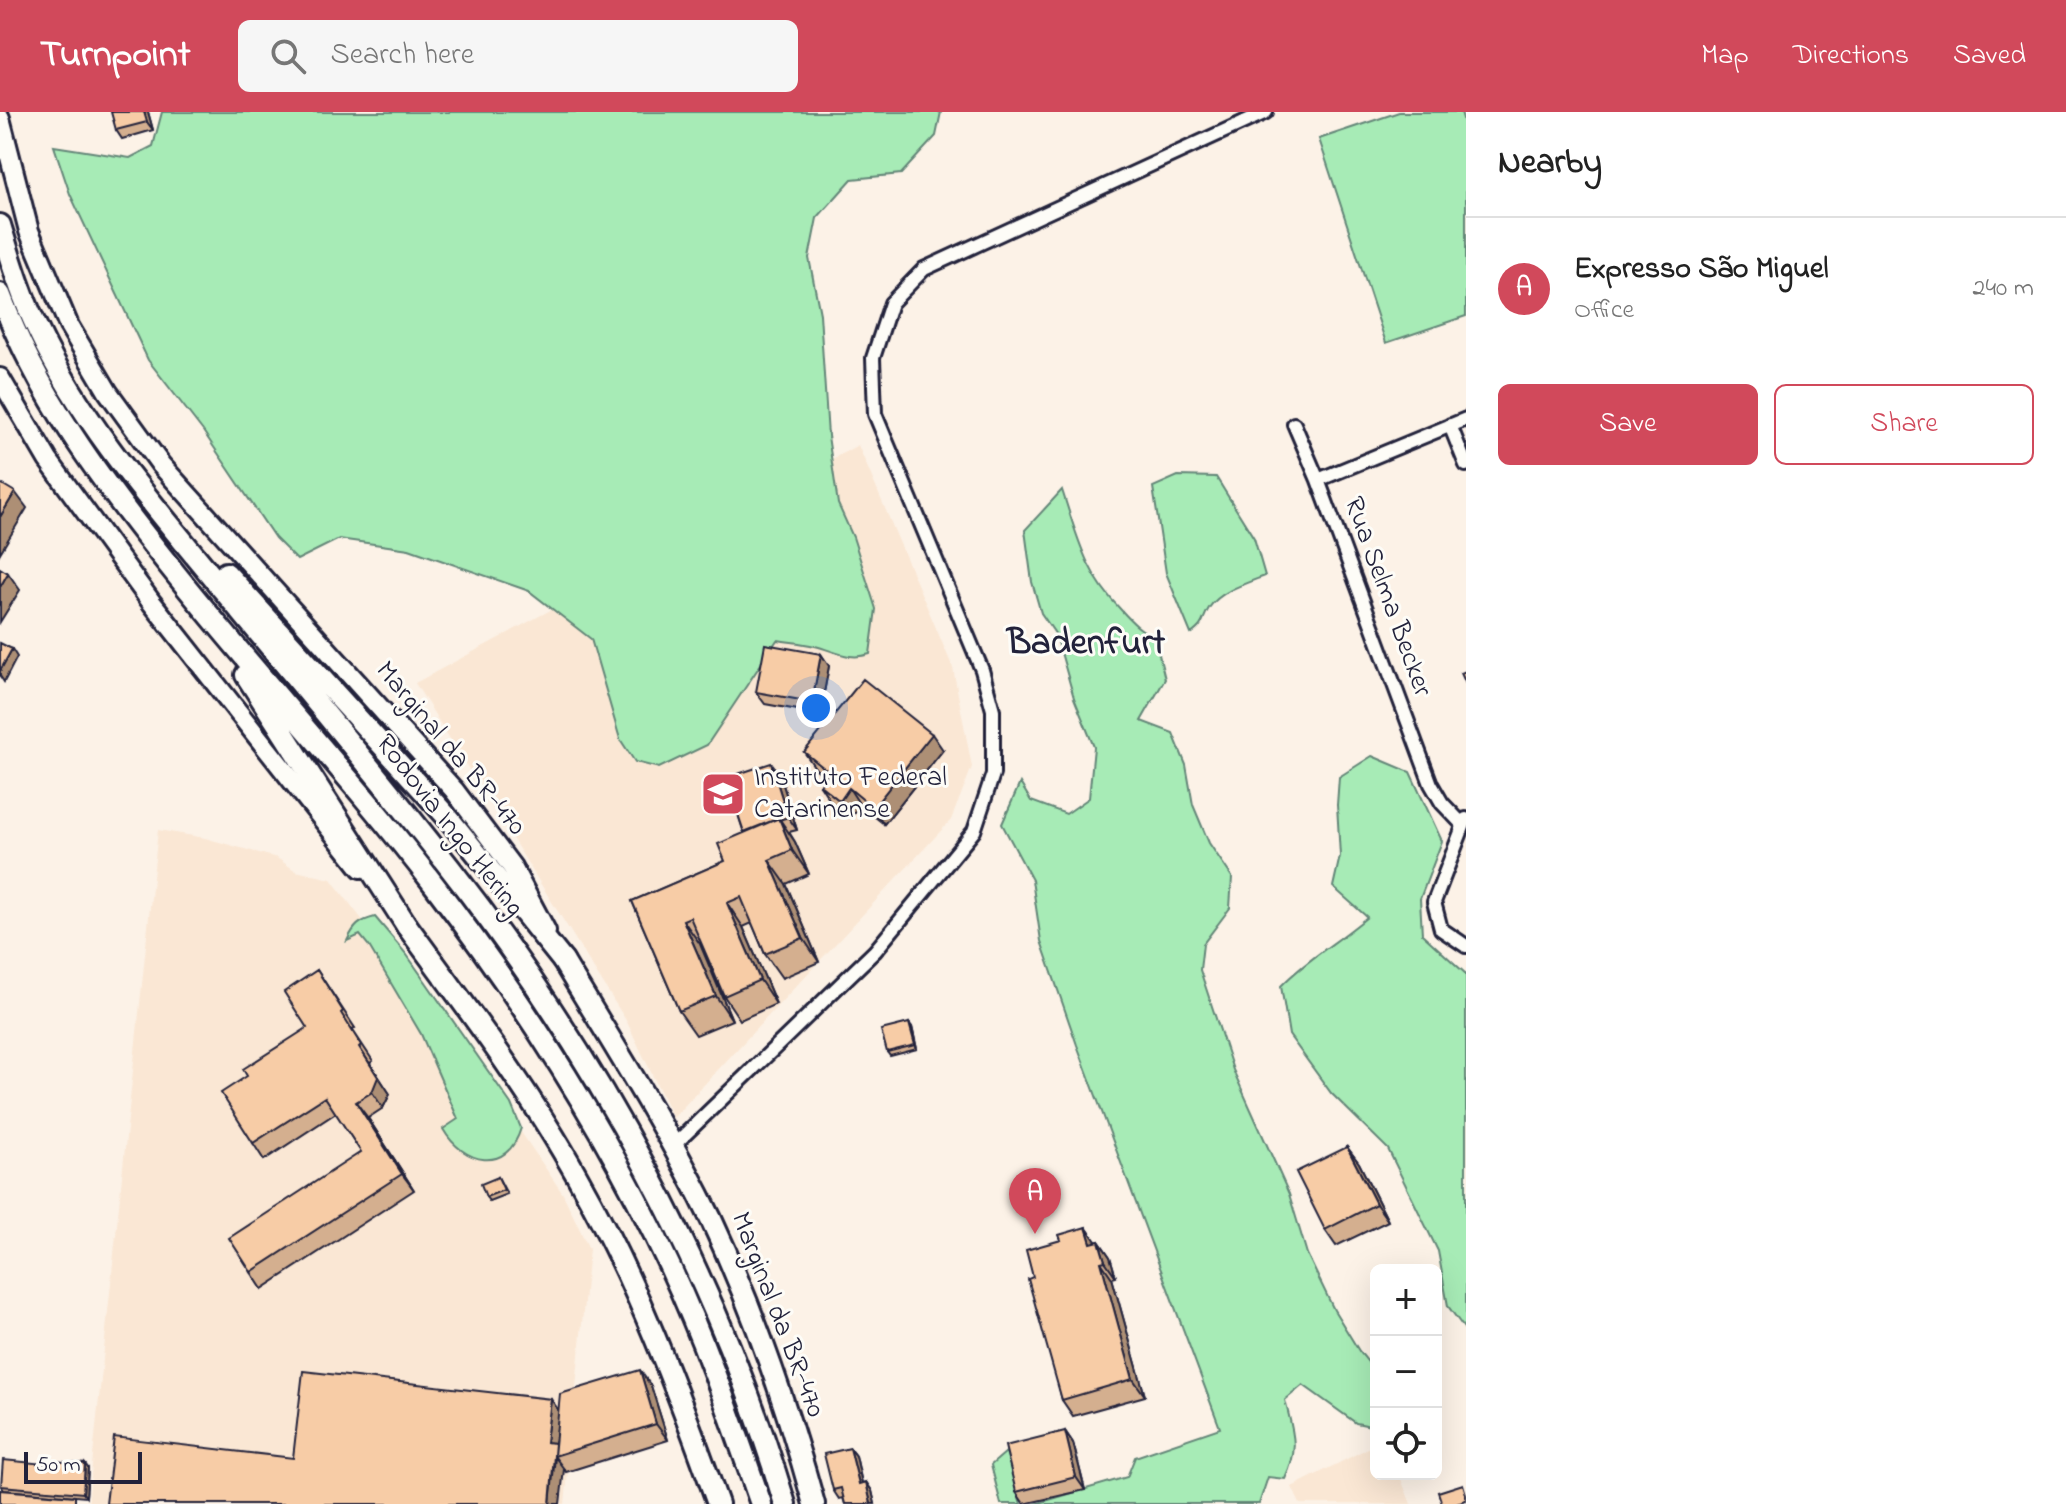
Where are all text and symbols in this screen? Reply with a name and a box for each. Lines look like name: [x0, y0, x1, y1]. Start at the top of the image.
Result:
search box: [238, 20, 798, 92]
text: Turnpoint: [40, 28, 190, 84]
icon: search: [266, 34, 310, 78]
text: Search here: [330, 34, 474, 78]
text: Map: [1701, 36, 1749, 77]
text: Directions: [1793, 36, 1909, 77]
text: Saved: [1953, 36, 2026, 77]
text: Nearby: [1498, 139, 1602, 189]
text: Expresso São Miguel: [1574, 248, 1829, 292]
text: A: [1516, 270, 1532, 308]
text: 240 m: [1972, 270, 2034, 308]
text: Office: [1574, 292, 1634, 330]
button: Save: [1498, 384, 1758, 465]
button: Share: [1774, 384, 2034, 465]
street label: Rua Selma Becker: [1332, 491, 1442, 703]
district label: Badenfurt: [1005, 618, 1166, 671]
street label: Marginal da BR-470: [365, 653, 535, 845]
your location: [796, 688, 836, 728]
street label: Rodovia Ingo Hering: [365, 726, 533, 926]
place label: Instituto Federal Catarinense: [754, 758, 947, 831]
school or university icon: Instituto Federal Catarinense: [699, 770, 747, 818]
pin: A: [1009, 1168, 1061, 1234]
street label: Marginal da BR-470: [719, 1206, 835, 1424]
map controls: [1370, 1264, 1442, 1480]
button: +: [1370, 1264, 1442, 1336]
button: −: [1370, 1336, 1442, 1408]
button: locate: [1370, 1408, 1442, 1480]
scale bar: [24, 1448, 142, 1484]
text: 50 m: [36, 1450, 81, 1482]

